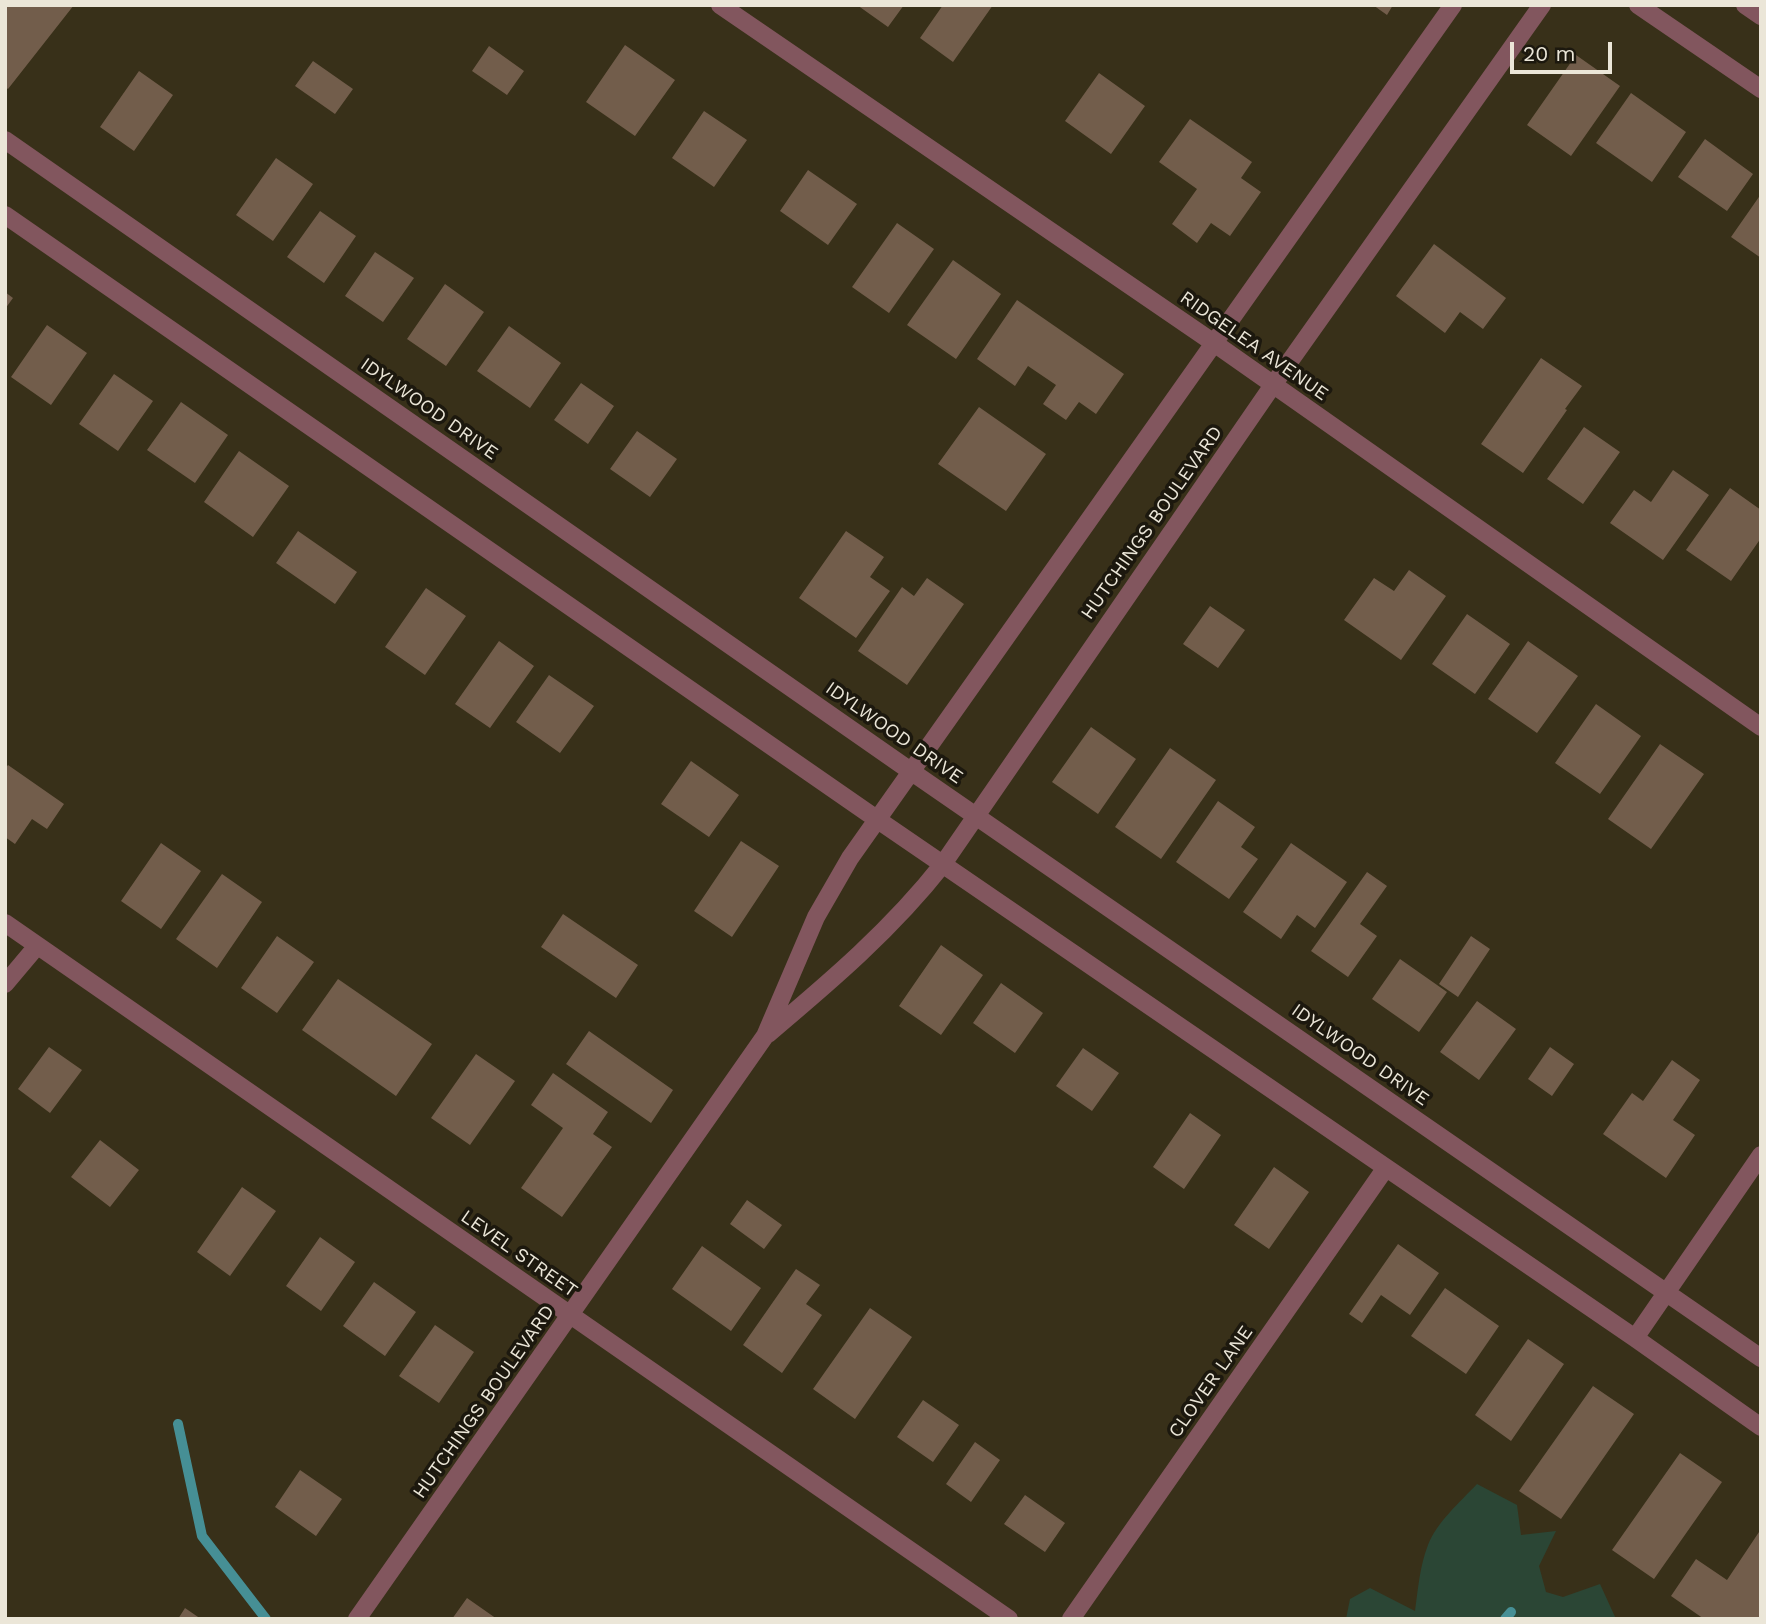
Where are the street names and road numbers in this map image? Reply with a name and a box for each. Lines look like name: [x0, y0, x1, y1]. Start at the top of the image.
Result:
street label: RIDGELEA AVENUE: [1176, 286, 1332, 406]
street label: IDYLWOOD DRIVE: [356, 353, 502, 465]
street label: HUTCHINGS BOULEVARD: [1076, 422, 1228, 624]
street label: IDYLWOOD DRIVE: [821, 677, 967, 789]
street label: IDYLWOOD DRIVE: [1287, 999, 1433, 1111]
street label: LEVEL STREET: [456, 1205, 582, 1303]
street label: HUTCHINGS BOULEVARD: [408, 1301, 560, 1503]
street label: CLOVER LANE: [1164, 1322, 1258, 1442]

